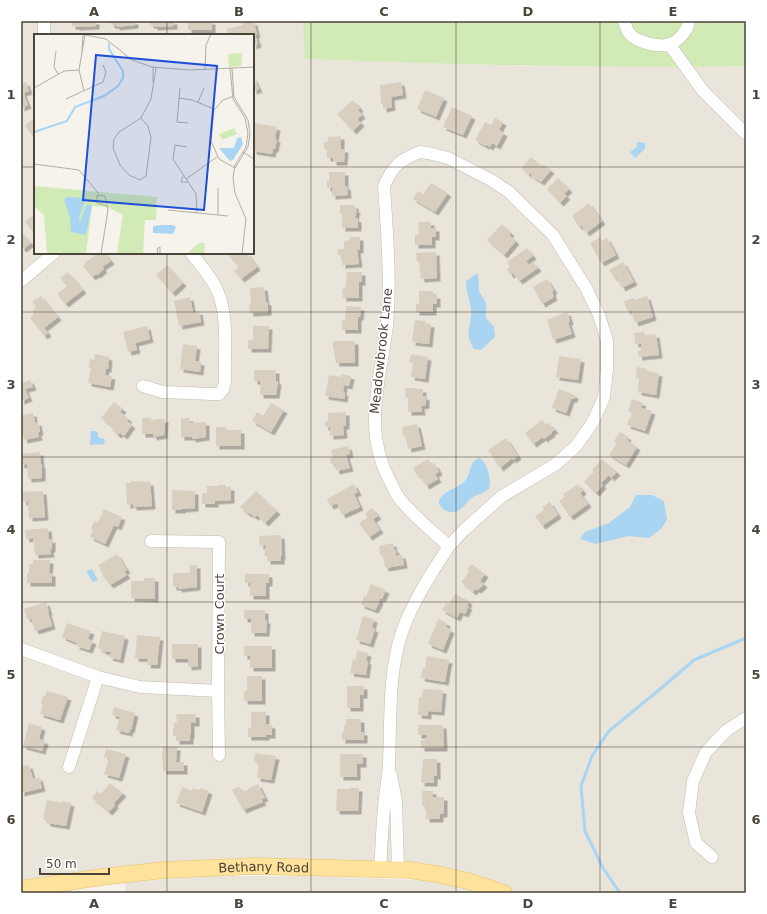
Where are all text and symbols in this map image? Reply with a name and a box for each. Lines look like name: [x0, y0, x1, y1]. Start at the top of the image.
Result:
text: A: [89, 4, 99, 19]
text: B: [234, 4, 244, 19]
text: C: [379, 4, 389, 19]
text: D: [523, 4, 534, 19]
text: E: [669, 4, 677, 19]
inset map: [34, 34, 254, 254]
text: 1: [6, 87, 16, 102]
text: 1: [751, 87, 761, 102]
text: 2: [6, 232, 16, 247]
text: 2: [751, 232, 761, 247]
street label: Meadowbrook Lane: [367, 287, 395, 415]
text: 3: [6, 377, 16, 392]
text: 3: [751, 377, 761, 392]
text: 4: [6, 522, 16, 537]
text: 4: [751, 522, 761, 537]
street label: Crown Court: [212, 574, 227, 654]
text: 5: [6, 667, 16, 682]
text: 5: [751, 667, 761, 682]
text: 6: [6, 812, 16, 827]
text: 6: [751, 812, 761, 827]
scale bar: [40, 850, 109, 876]
text: 50 m: [46, 857, 77, 871]
street label: Bethany Road: [218, 858, 309, 875]
text: A: [89, 896, 99, 911]
text: B: [234, 896, 244, 911]
text: C: [379, 896, 389, 911]
text: D: [523, 896, 534, 911]
text: E: [669, 896, 677, 911]

